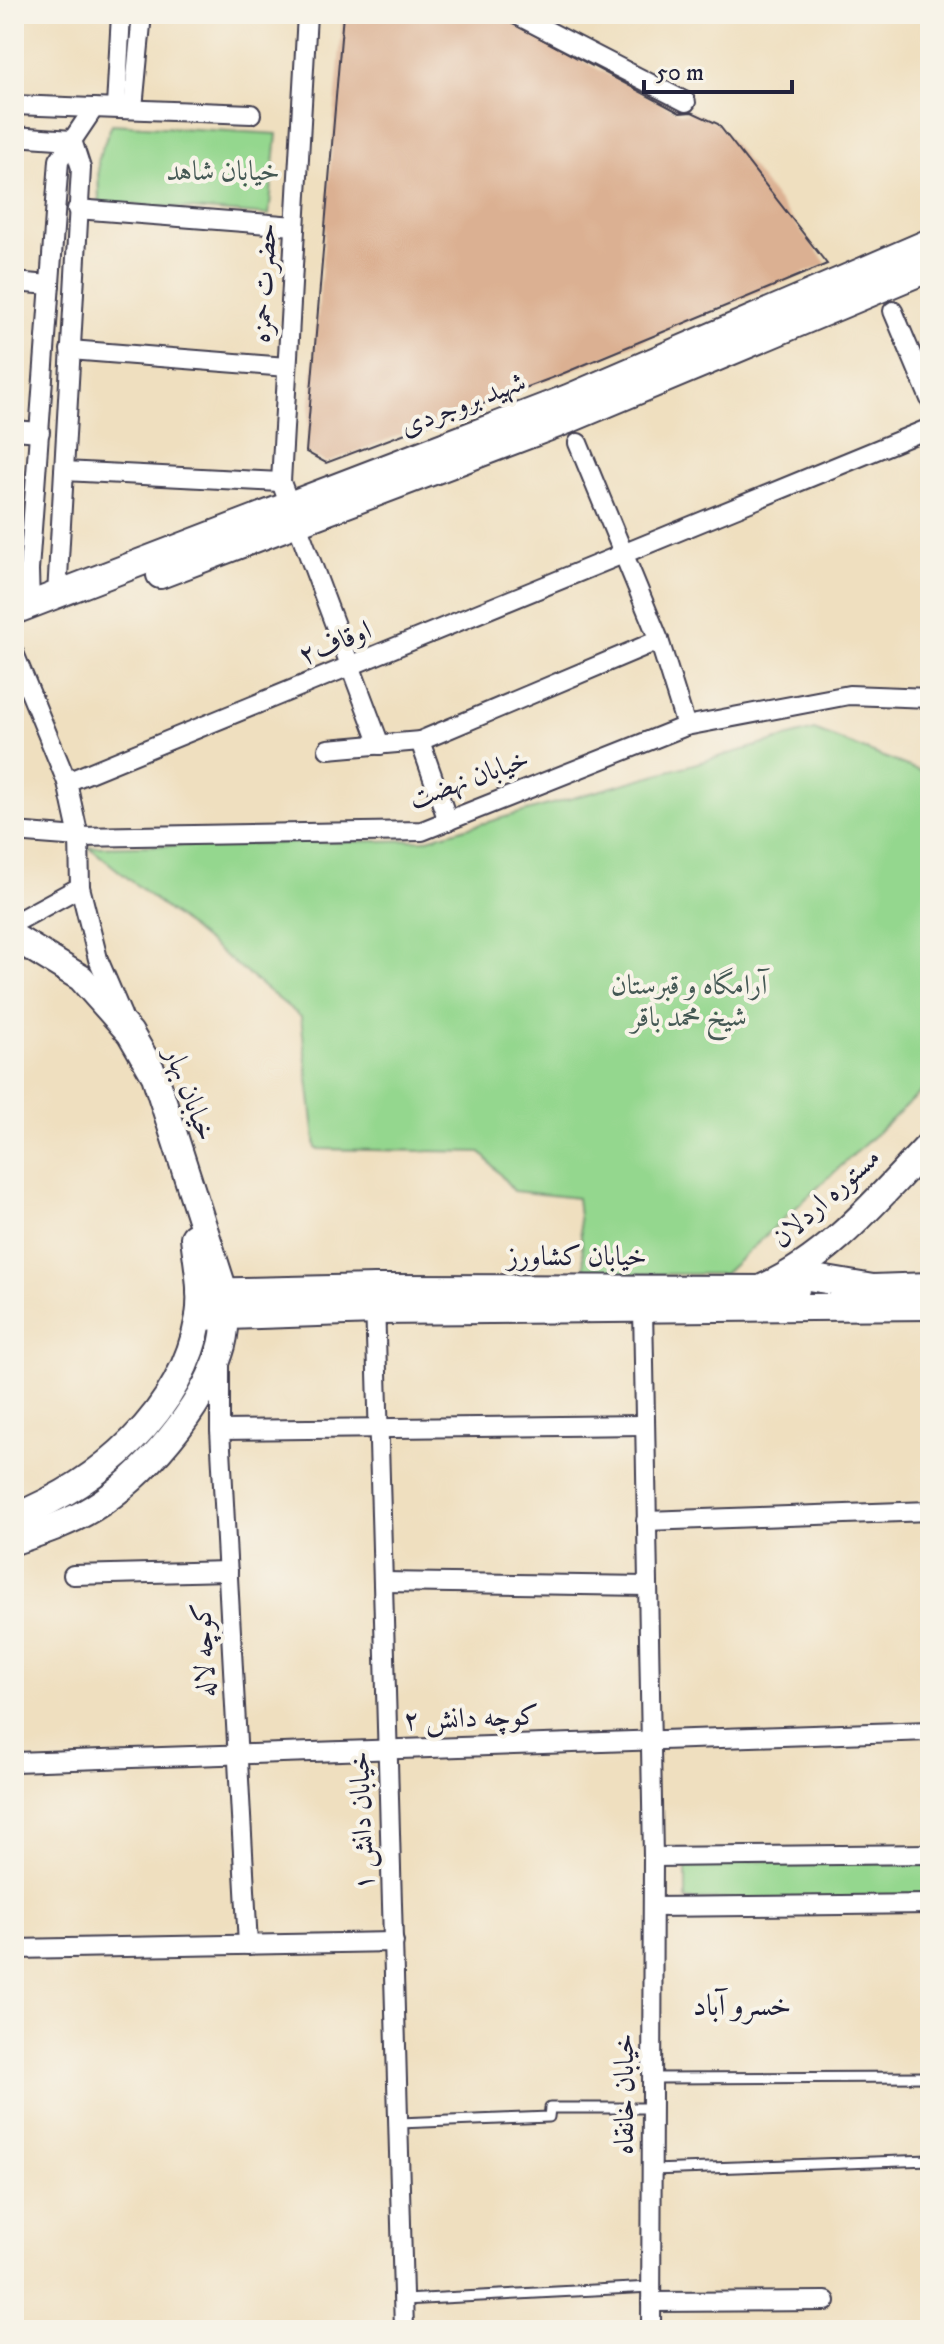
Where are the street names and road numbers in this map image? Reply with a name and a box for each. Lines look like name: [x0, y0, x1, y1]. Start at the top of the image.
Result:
street label: حضرت حمزه: [243, 222, 285, 344]
street label: شهید بروجردی: [395, 364, 531, 444]
street label: اوقاف۲: [293, 613, 377, 673]
street label: خیابان نهضت: [404, 741, 534, 817]
street label: خیابان بهار: [155, 1039, 224, 1146]
street label: مستوره اردلان: [764, 1140, 888, 1256]
street label: خیابان کشاورز: [504, 1239, 647, 1274]
street label: کوچه لاله: [184, 1602, 225, 1698]
street label: کوچه دانش ۲: [403, 1698, 540, 1739]
street label: خیابان دانش ۱: [342, 1751, 382, 1891]
street label: خیابان خانقاه: [607, 2033, 642, 2155]

